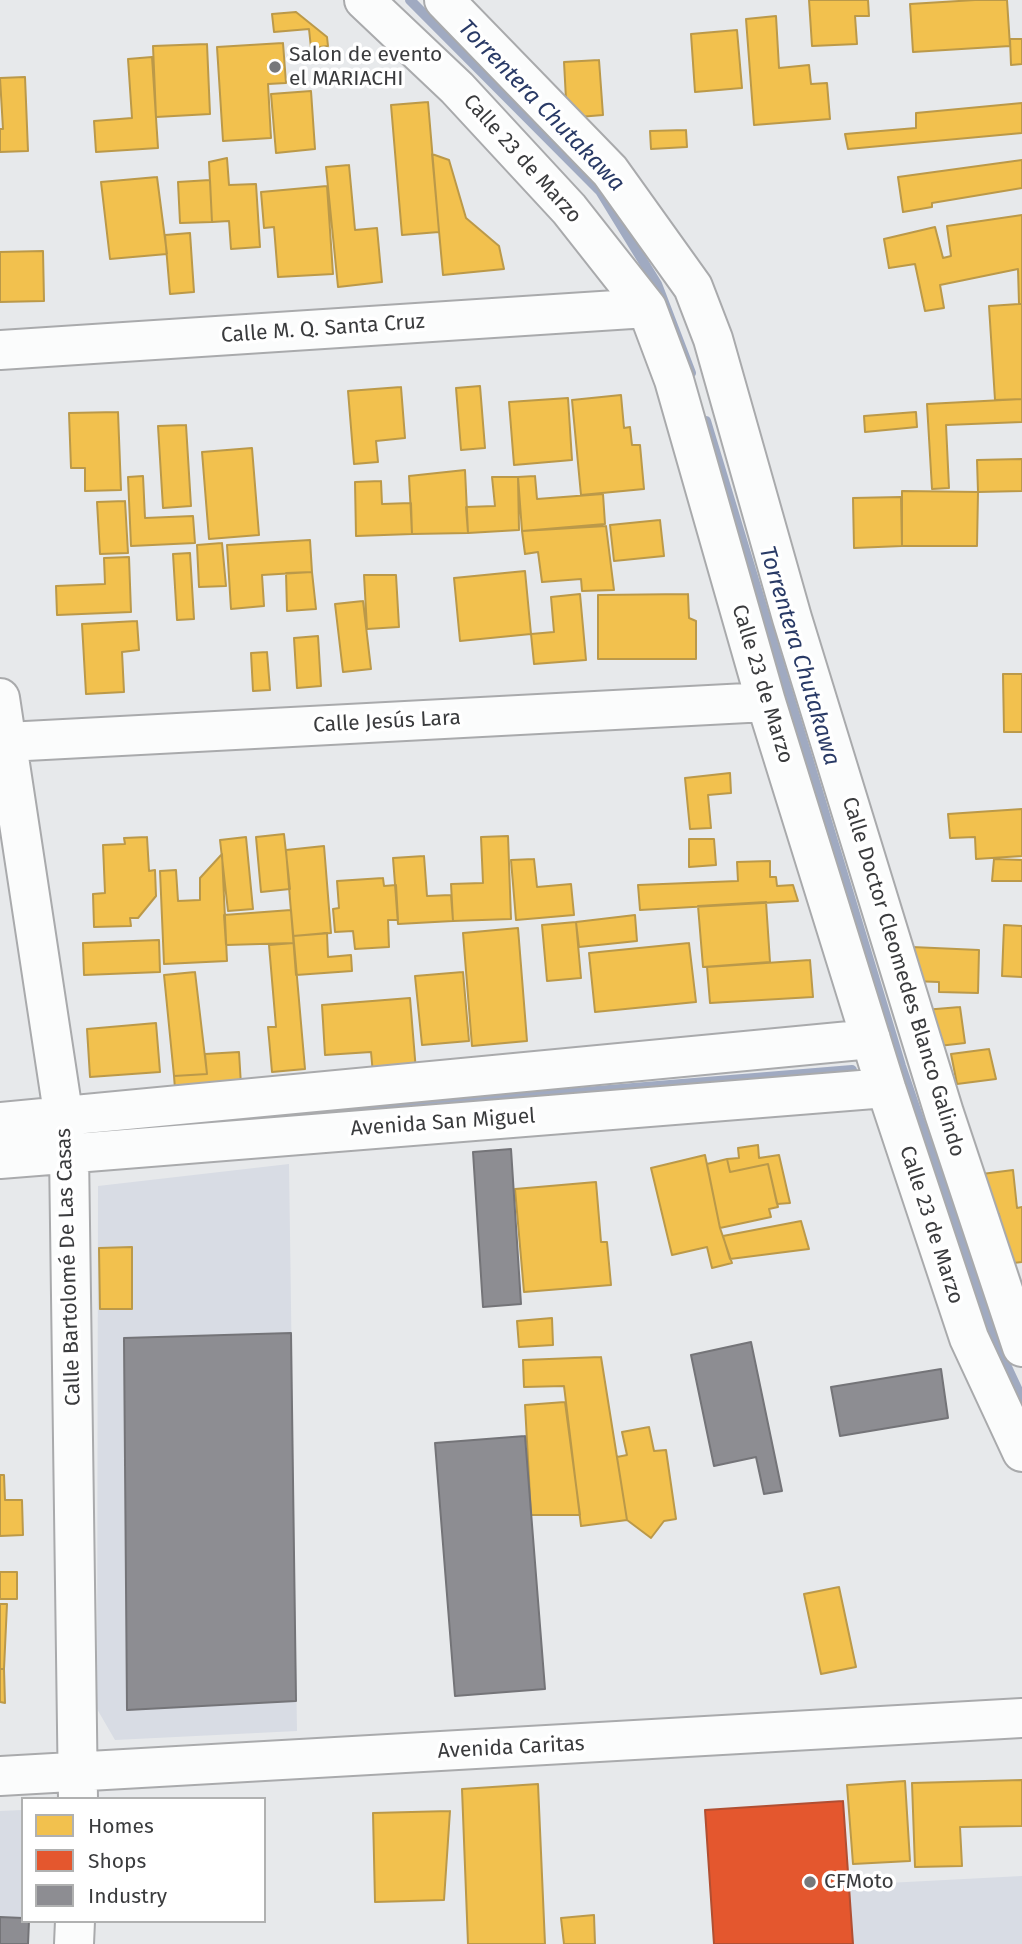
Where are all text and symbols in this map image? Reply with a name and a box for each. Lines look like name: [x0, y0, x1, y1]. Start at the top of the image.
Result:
water label: Torrentera Chutakawa: [452, 15, 630, 197]
place label: Salon de evento el MARIACHI: [289, 42, 442, 92]
marker: Salon de evento el MARIACHI: [267, 59, 283, 75]
street label: Calle 23 de Marzo: [457, 89, 587, 229]
street label: Calle M. Q. Santa Cruz: [220, 309, 426, 349]
water label: Torrentera Chutakawa: [753, 543, 845, 769]
street label: Calle 23 de Marzo: [726, 602, 798, 766]
street label: Calle Jesús Lara: [313, 706, 461, 738]
street label: Calle Doctor Cleomedes Blanco Galindo: [836, 794, 970, 1160]
street label: Avenida San Miguel: [350, 1104, 536, 1142]
street label: Calle Bartolomé De Las Casas: [52, 1128, 86, 1406]
street label: Calle 23 de Marzo: [894, 1143, 968, 1307]
street label: Avenida Caritas: [437, 1732, 585, 1764]
legend: [21, 1797, 266, 1923]
text: Homes: [88, 1813, 154, 1839]
text: Shops: [88, 1848, 146, 1874]
place label: CFMoto: [824, 1869, 894, 1895]
marker: CFMoto: [802, 1874, 818, 1890]
text: Industry: [88, 1883, 167, 1909]

